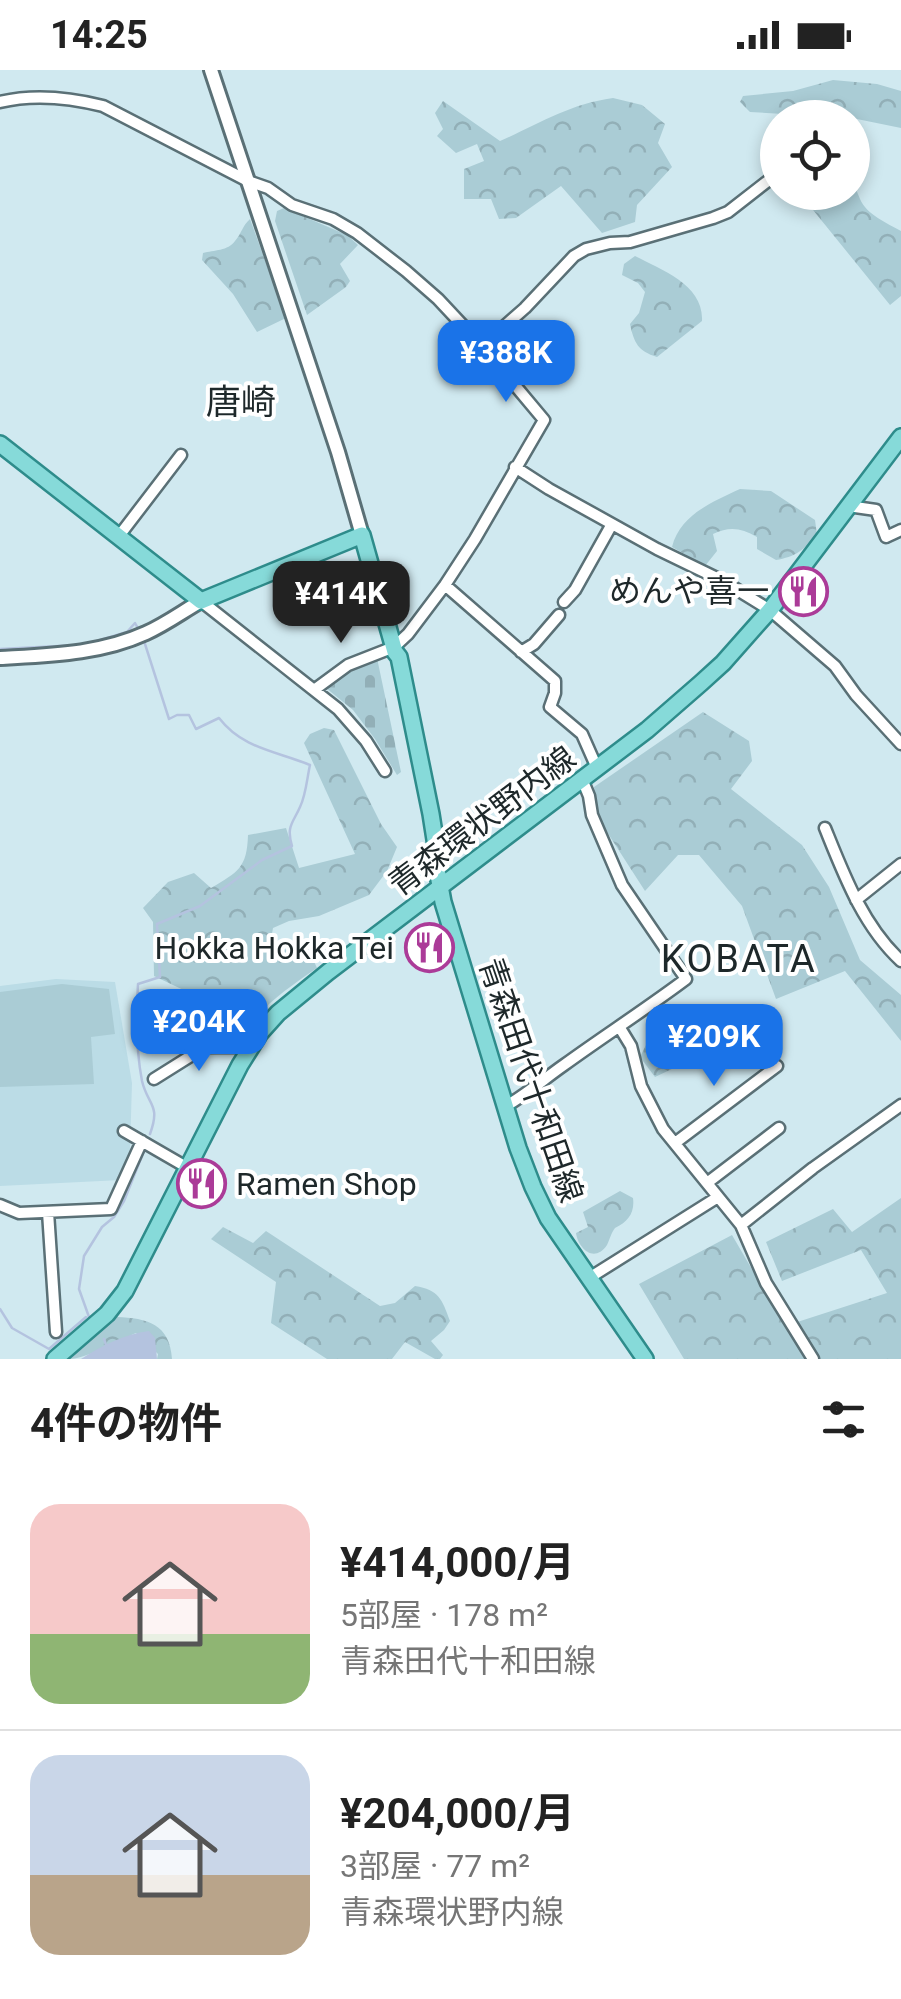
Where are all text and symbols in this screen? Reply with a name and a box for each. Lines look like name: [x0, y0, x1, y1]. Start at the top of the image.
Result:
text: 14:25: [50, 13, 148, 57]
map controls: [760, 100, 870, 210]
button: locate: [760, 100, 870, 210]
pin: ¥388K: [436, 320, 576, 405]
text: ¥388K: [460, 333, 552, 371]
district label: 唐崎: [206, 382, 276, 423]
pin: ¥414K: [271, 561, 411, 646]
restaurant icon: めんや喜一: [778, 565, 830, 617]
place label: めんや喜一: [609, 572, 769, 610]
text: ¥414K: [295, 574, 387, 612]
street label: 青森環状野内線: [381, 738, 583, 904]
restaurant icon: Hokka Hokka Tei: [403, 922, 455, 974]
place label: Hokka Hokka Tei: [155, 929, 394, 967]
district label: KOBATA: [661, 937, 817, 981]
street label: 青森田代十和田線: [471, 953, 591, 1207]
pin: ¥204K: [129, 989, 269, 1074]
text: ¥204K: [153, 1002, 245, 1040]
pin: ¥209K: [644, 1004, 784, 1089]
text: ¥209K: [668, 1017, 760, 1055]
restaurant icon: Ramen Shop: [175, 1158, 227, 1210]
place label: Ramen Shop: [236, 1165, 417, 1203]
icon: filters: [816, 1392, 871, 1447]
text: 4件の物件: [30, 1399, 222, 1448]
text: ¥414,000/月: [340, 1538, 575, 1587]
icon: home: [110, 1544, 230, 1664]
text: 5部屋 · 178 m²: [340, 1596, 548, 1634]
text: 青森田代十和田線: [340, 1642, 596, 1680]
text: ¥204,000/月: [340, 1789, 575, 1838]
icon: home: [110, 1795, 230, 1915]
text: 3部屋 · 77 m²: [340, 1847, 530, 1885]
text: 青森環状野内線: [340, 1893, 564, 1931]

